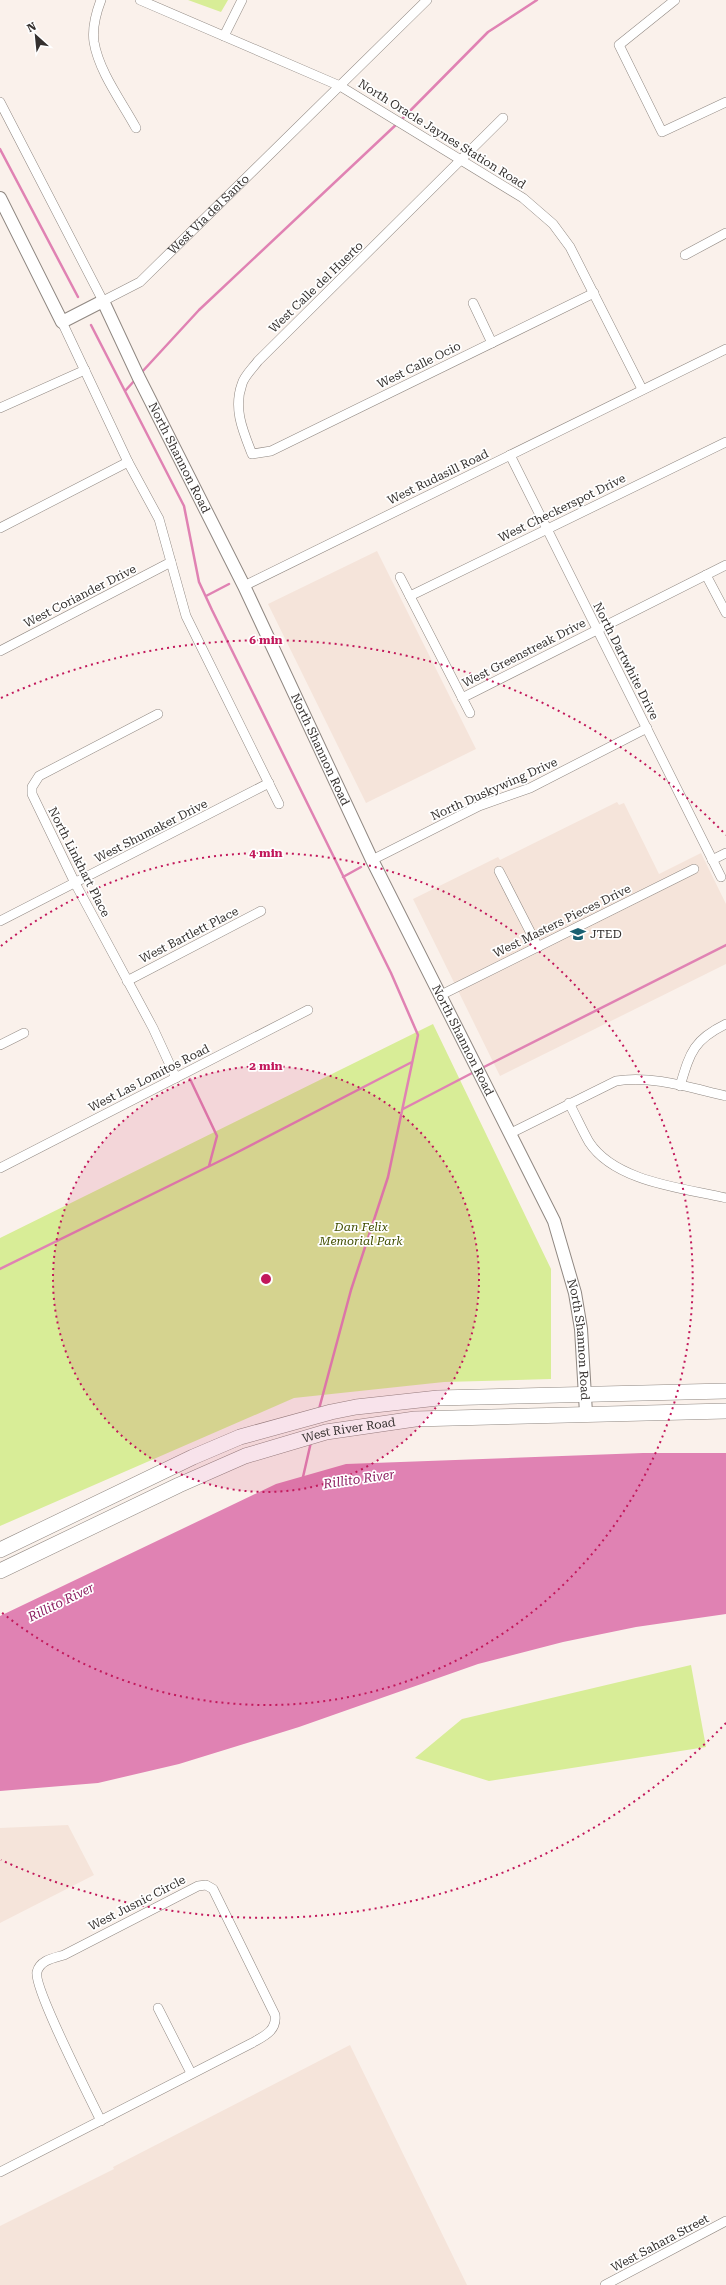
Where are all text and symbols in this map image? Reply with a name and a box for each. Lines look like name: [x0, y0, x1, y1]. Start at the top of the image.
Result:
north arrow: [16, 16, 56, 56]
text: N: [25, 20, 39, 35]
street label: North Oracle Jaynes Station Road: [356, 76, 529, 192]
street label: West Via del Santo: [165, 172, 252, 257]
street label: West Calle del Huerto: [266, 238, 366, 336]
street label: West Calle Ocio: [375, 339, 463, 391]
street label: North Shannon Road: [145, 400, 213, 516]
street label: West Rudasill Road: [385, 446, 491, 508]
street label: West Checkerspot Drive: [496, 471, 628, 545]
street label: West Coriander Drive: [22, 561, 139, 630]
street label: North Dartwhite Drive: [590, 600, 662, 722]
street label: West Greenstreak Drive: [460, 616, 588, 690]
text: 6 min: [249, 633, 283, 647]
street label: North Shannon Road: [288, 691, 353, 808]
street label: North Duskywing Drive: [428, 755, 560, 823]
street label: West Shumaker Drive: [92, 796, 210, 866]
street label: North Linkhart Place: [45, 805, 113, 920]
text: 4 min: [249, 846, 283, 860]
street label: West Masters Pieces Drive: [491, 881, 633, 960]
street label: West Bartlett Place: [137, 904, 241, 966]
school or university icon: JTED: [569, 925, 587, 943]
place label: JTED: [590, 927, 622, 941]
street label: North Shannon Road: [429, 983, 497, 1098]
street label: West Las Lomitos Road: [86, 1041, 212, 1115]
text: 2 min: [249, 1059, 283, 1073]
park label: Dan Felix Memorial Park: [318, 1220, 403, 1248]
centre of rings: [259, 1272, 273, 1286]
street label: North Shannon Road: [564, 1277, 592, 1401]
street label: West River Road: [301, 1415, 397, 1446]
water label: Rillito River: [321, 1466, 396, 1492]
water label: Rillito River: [25, 1579, 97, 1625]
street label: West Jusnic Circle: [86, 1872, 188, 1934]
street label: West Sahara Street: [609, 2211, 712, 2275]

